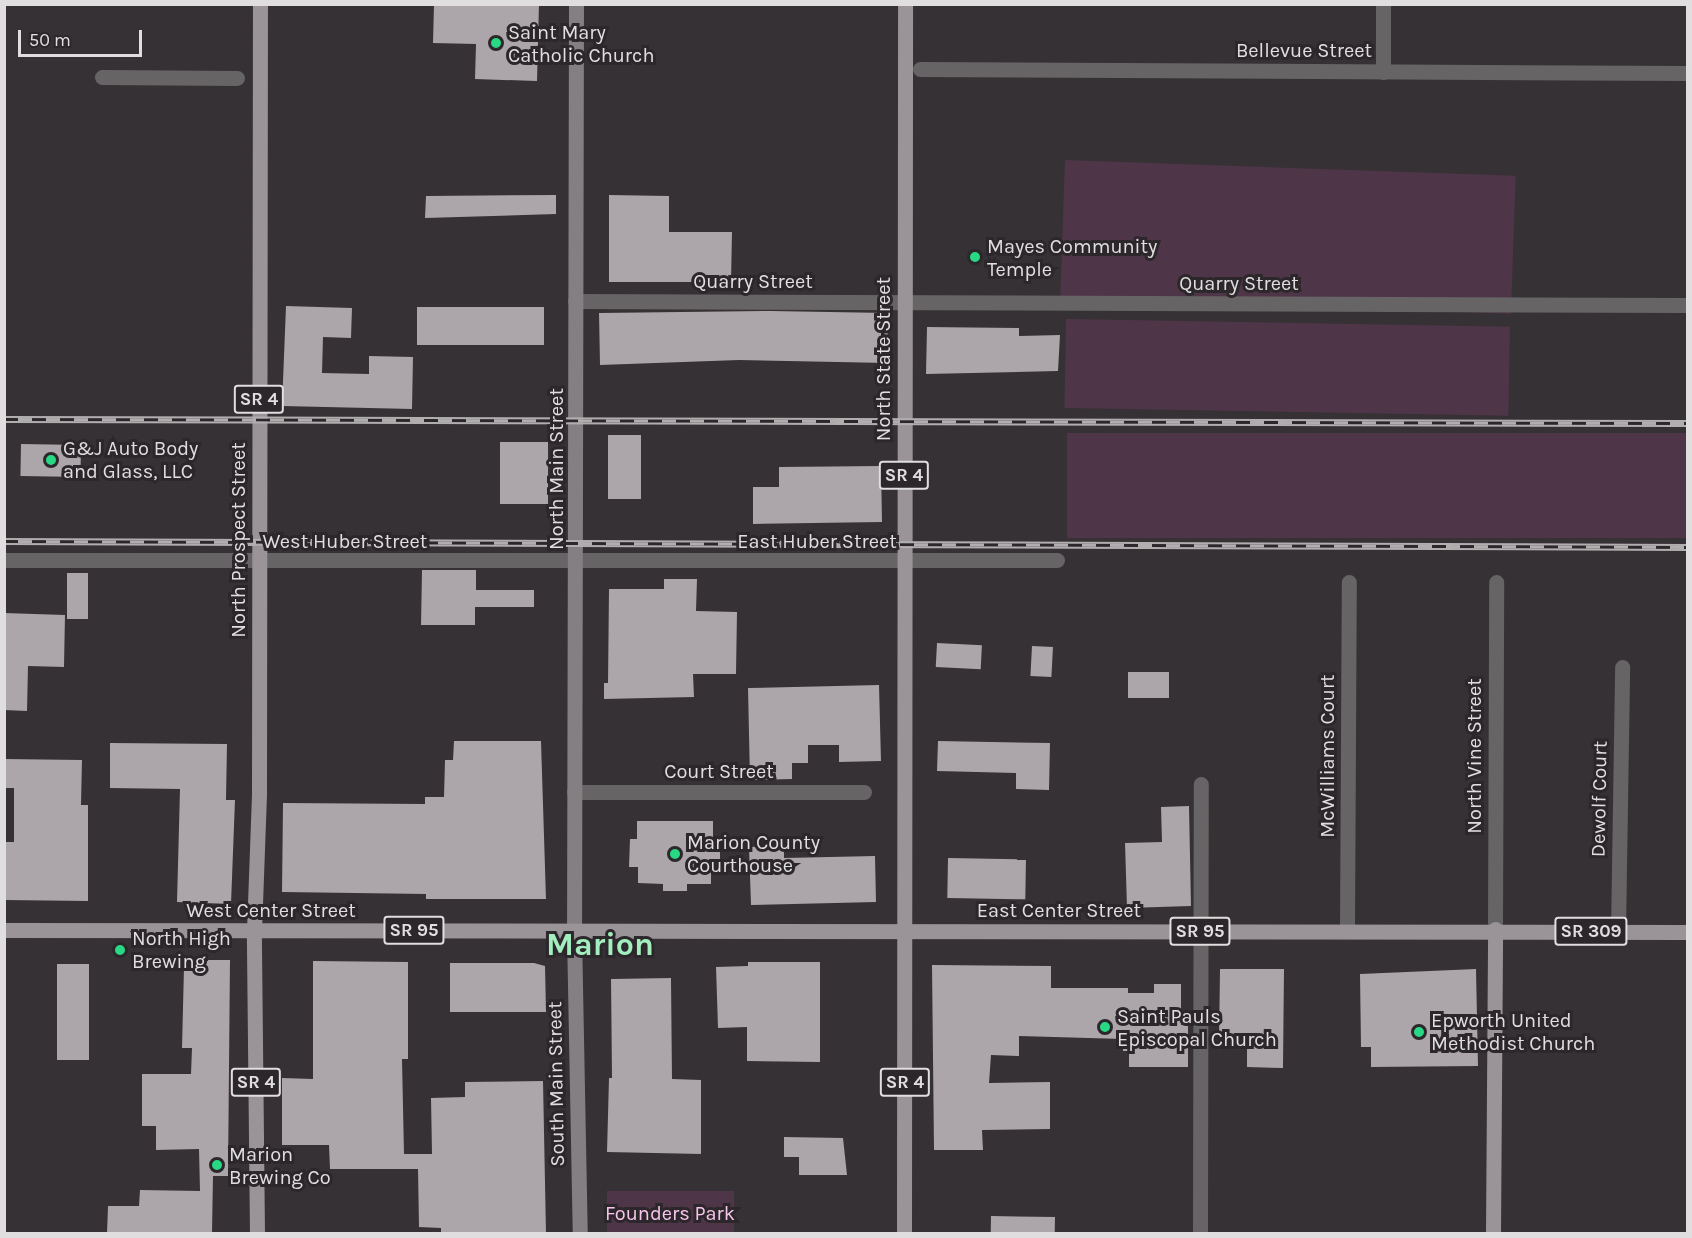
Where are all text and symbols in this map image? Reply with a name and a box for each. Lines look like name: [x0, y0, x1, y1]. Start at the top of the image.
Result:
scale bar: [21, 18, 146, 56]
place label: Saint Mary Catholic Church: [508, 20, 654, 67]
text: 50 m: [29, 29, 71, 51]
marker: Saint Mary Catholic Church: [489, 36, 503, 50]
street label: Bellevue Street: [1236, 38, 1372, 62]
place label: Mayes Community Temple: [987, 234, 1157, 281]
marker: Mayes Community Temple: [968, 250, 982, 264]
street label: Quarry Street: [693, 269, 813, 293]
street label: Quarry Street: [1179, 271, 1299, 295]
street label: North State Street: [871, 277, 895, 441]
road number: SR 4: [234, 384, 284, 414]
street label: North Main Street: [544, 388, 568, 550]
place label: G&J Auto Body and Glass, LLC: [63, 436, 198, 483]
street label: North Prospect Street: [226, 442, 250, 638]
marker: G&J Auto Body and Glass, LLC: [44, 453, 58, 467]
road number: SR 4: [878, 460, 930, 490]
street label: West Huber Street: [263, 529, 427, 553]
street label: East Huber Street: [737, 529, 897, 553]
street label: McWilliams Court: [1315, 674, 1339, 838]
street label: North Vine Street: [1462, 678, 1486, 834]
street label: Dewolf Court: [1586, 741, 1612, 857]
street label: Court Street: [664, 759, 774, 783]
place label: Marion County Courthouse: [687, 831, 820, 878]
marker: Marion County Courthouse: [668, 847, 682, 861]
street label: West Center Street: [186, 898, 356, 922]
street label: East Center Street: [977, 898, 1141, 922]
road number: SR 95: [382, 915, 446, 945]
road number: SR 95: [1168, 916, 1232, 946]
road number: SR 309: [1554, 916, 1628, 946]
district label: Marion: [546, 926, 654, 964]
place label: North High Brewing: [132, 927, 231, 974]
marker: North High Brewing: [113, 943, 127, 957]
street label: South Main Street: [543, 1001, 569, 1167]
place label: Saint Pauls Episcopal Church: [1117, 1004, 1277, 1051]
place label: Epworth United Methodist Church: [1431, 1008, 1595, 1055]
marker: Saint Pauls Episcopal Church: [1098, 1020, 1112, 1034]
marker: Epworth United Methodist Church: [1412, 1025, 1426, 1039]
road number: SR 4: [230, 1067, 282, 1097]
road number: SR 4: [880, 1067, 930, 1097]
place label: Marion Brewing Co: [229, 1142, 331, 1189]
marker: Marion Brewing Co: [210, 1158, 224, 1172]
park label: Founders Park: [605, 1201, 735, 1225]

